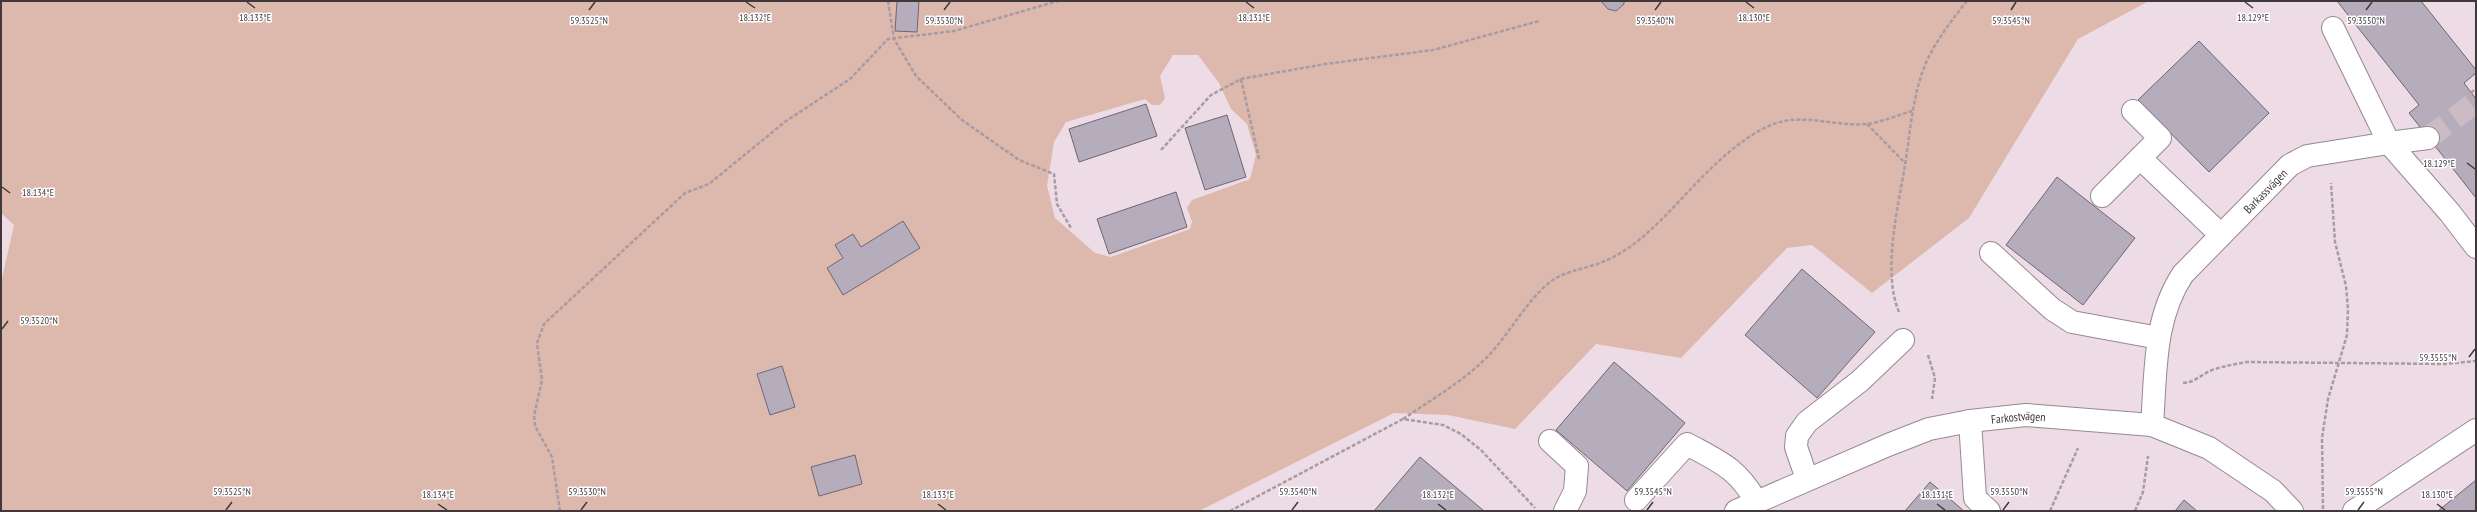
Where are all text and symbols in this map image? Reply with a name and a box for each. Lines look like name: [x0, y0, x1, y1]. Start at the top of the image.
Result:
text: 18.133°E: [239, 11, 271, 24]
text: 18.132°E: [739, 11, 771, 24]
text: 18.131°E: [1238, 11, 1270, 24]
text: 18.130°E: [1738, 11, 1770, 24]
text: 18.129°E: [2237, 11, 2269, 24]
text: 59.3525°N: [570, 14, 608, 27]
text: 59.3530°N: [925, 14, 963, 27]
text: 59.3540°N: [1636, 14, 1674, 27]
text: 59.3545°N: [1992, 14, 2030, 27]
text: 59.3550°N: [2347, 14, 2385, 27]
text: 18.129°E: [2423, 157, 2455, 170]
street label: Barkassvägen: [2240, 165, 2290, 216]
text: 18.134°E: [22, 186, 54, 199]
text: 59.3520°N: [20, 314, 58, 327]
text: 59.3555°N: [2419, 351, 2457, 364]
street label: Farkostvägen: [1990, 407, 2046, 426]
text: 59.3525°N: [213, 485, 251, 498]
text: 59.3530°N: [568, 485, 606, 498]
text: 59.3540°N: [1279, 485, 1317, 498]
text: 59.3545°N: [1634, 485, 1672, 498]
text: 59.3550°N: [1990, 485, 2028, 498]
text: 59.3555°N: [2345, 485, 2383, 498]
text: 18.134°E: [422, 488, 454, 501]
text: 18.133°E: [922, 488, 954, 501]
text: 18.132°E: [1422, 488, 1454, 501]
text: 18.131°E: [1921, 488, 1953, 501]
text: 18.130°E: [2421, 488, 2453, 501]

